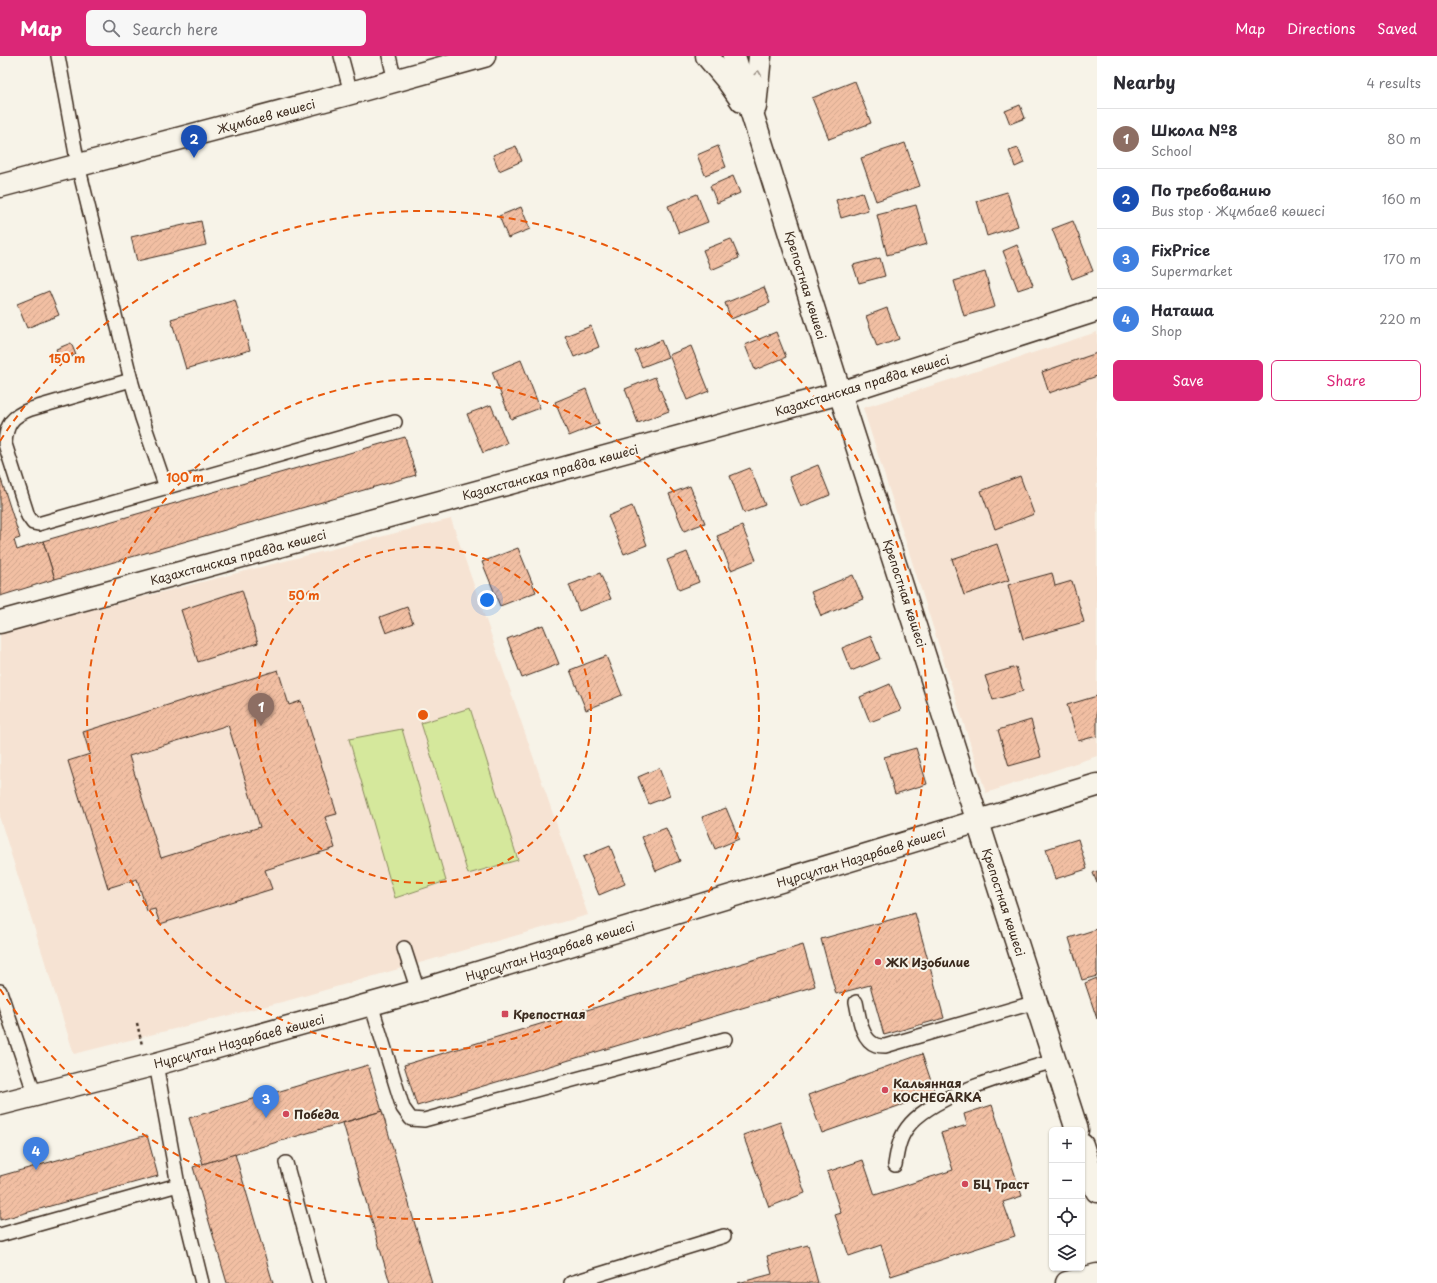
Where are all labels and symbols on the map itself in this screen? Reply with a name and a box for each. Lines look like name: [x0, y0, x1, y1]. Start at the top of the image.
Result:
one-way arrow: [753, 70, 762, 76]
street label: Жұмбаев көшесі: [215, 94, 317, 138]
pin: 2: [181, 125, 207, 158]
street label: Крепостная көшесі: [781, 228, 831, 342]
text: 150 m: [49, 349, 85, 367]
street label: Казахстанская правда көшесі: [772, 350, 952, 420]
street label: Казахстанская правда көшесі: [460, 440, 640, 504]
text: 100 m: [166, 468, 204, 486]
street label: Казахстанская правда көшесі: [148, 525, 328, 589]
street label: Крепостная көшесі: [879, 537, 931, 649]
text: 50 m: [288, 586, 320, 604]
your location: [477, 590, 497, 610]
pin: 1: [248, 693, 274, 726]
centre of rings: [416, 708, 430, 722]
street label: Нұрсұлтан Назарбаев көшесі: [774, 823, 948, 891]
street label: Крепостная көшесі: [978, 846, 1030, 958]
street label: Нұрсұлтан Назарбаев көшесі: [463, 917, 637, 985]
place label: ЖК Изобилие: [885, 953, 970, 971]
marker: ЖК Изобилие: [873, 957, 883, 967]
place label: Крепостная: [513, 1005, 586, 1023]
marker: Крепостная: [500, 1009, 510, 1019]
street label: Нұрсұлтан Назарбаев көшесі: [152, 1010, 326, 1072]
place label: Кальянная KOCHEGARKA: [893, 1074, 982, 1106]
pin: 3: [253, 1085, 279, 1118]
marker: Кальянная KOCHEGARKA: [880, 1085, 890, 1095]
place label: Победа: [294, 1105, 340, 1123]
marker: Победа: [281, 1109, 291, 1119]
pin: 4: [23, 1137, 49, 1170]
place label: БЦ Траст: [973, 1175, 1030, 1193]
marker: БЦ Траст: [960, 1179, 970, 1189]

